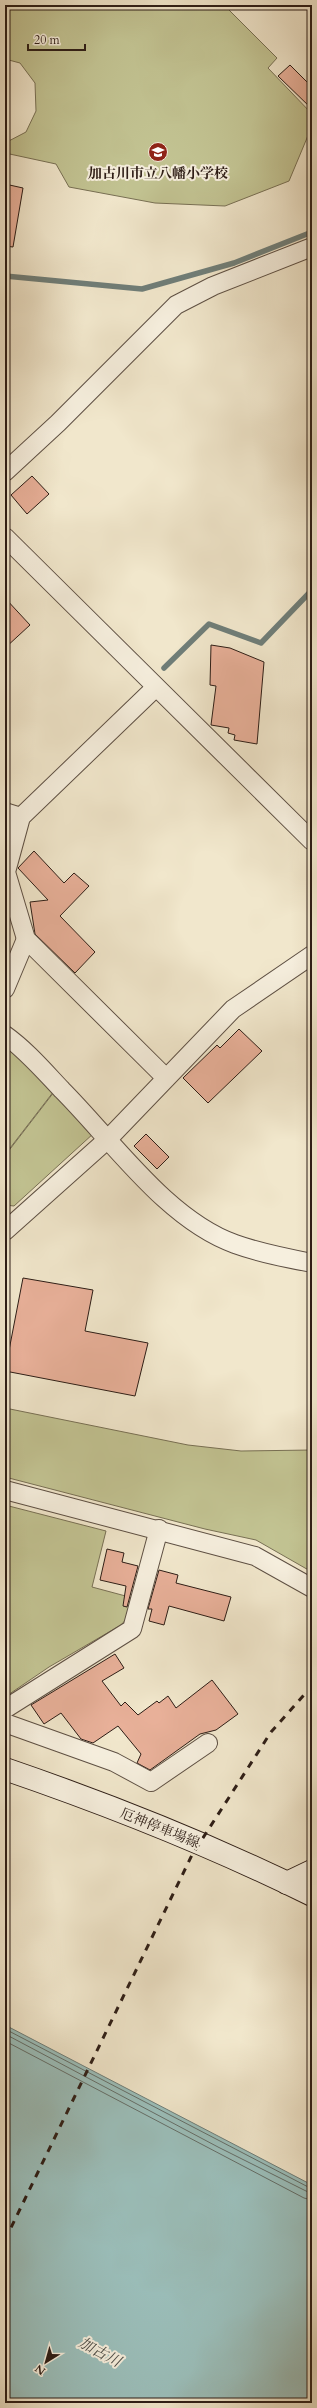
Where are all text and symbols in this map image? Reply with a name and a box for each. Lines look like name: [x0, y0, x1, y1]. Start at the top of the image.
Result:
scale bar: [28, 26, 85, 52]
text: 20 m: [34, 32, 61, 48]
school or university icon: 加古川市立八幡小学校: [147, 141, 169, 163]
place label: 加古川市立八幡小学校: [88, 164, 228, 183]
street label: 厄神停車場線: [117, 1803, 203, 1853]
water label: 加古川: [75, 2333, 126, 2372]
north arrow: [26, 2342, 66, 2382]
text: N: [32, 2360, 49, 2378]

